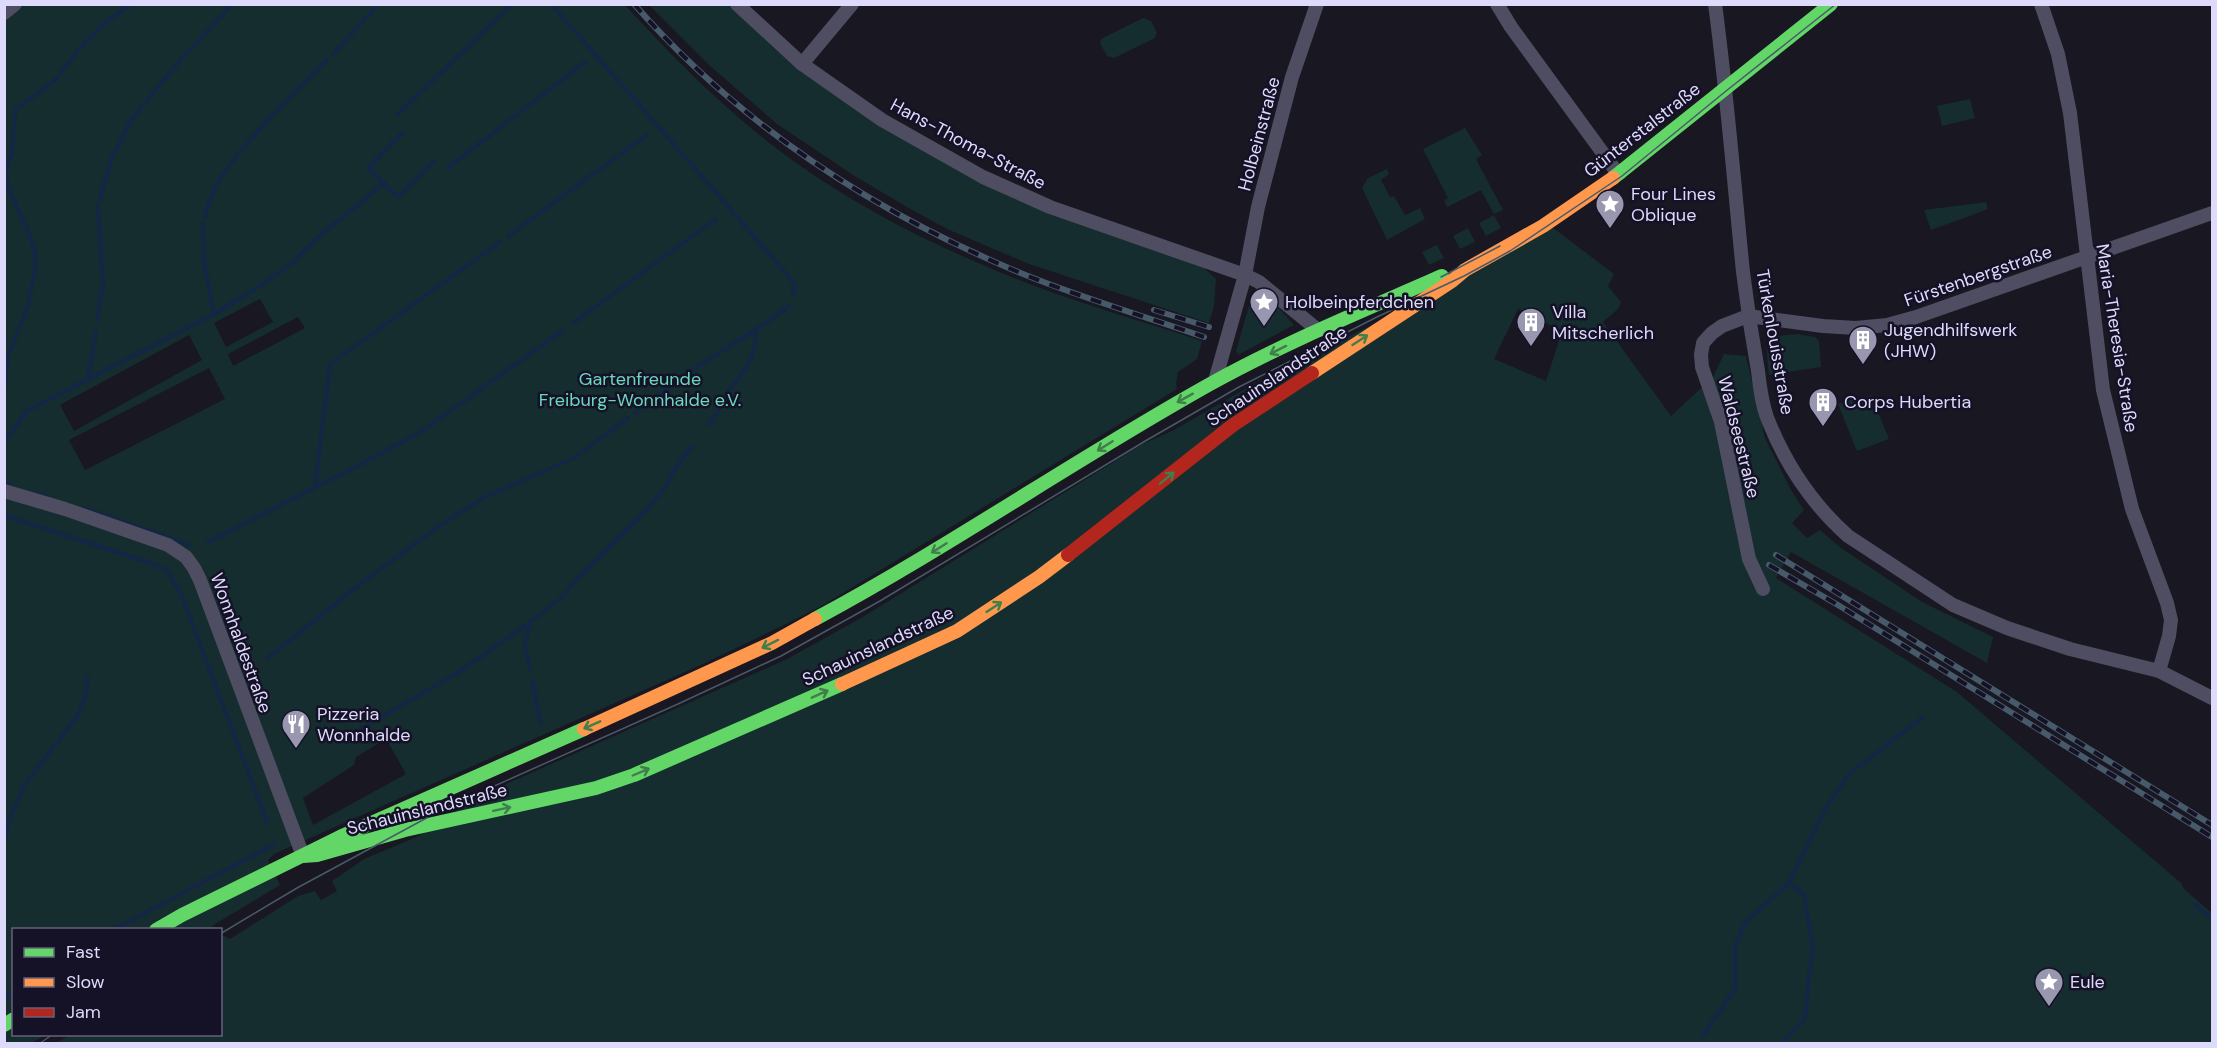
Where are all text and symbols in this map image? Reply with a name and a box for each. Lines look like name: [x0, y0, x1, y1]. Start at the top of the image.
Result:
street label: Holbeinstraße: [1232, 74, 1286, 194]
street label: Günterstalstraße: [1579, 77, 1705, 183]
street label: Hans-Thoma-Straße: [886, 93, 1050, 195]
place label: Four Lines Oblique: [1631, 182, 1716, 227]
place icon: Four Lines Oblique: [1594, 188, 1626, 230]
street label: Fürstenbergstraße: [1901, 239, 2055, 313]
street label: Maria-Theresia-Straße: [2090, 242, 2144, 434]
street label: Türkenlouisstraße: [1750, 267, 1800, 417]
place icon: Holbeinpferdchen: [1248, 286, 1280, 328]
place label: Holbeinpferdchen: [1285, 290, 1434, 314]
place label: Villa Mitscherlich: [1552, 300, 1654, 345]
building icon: Villa Mitscherlich: [1515, 306, 1547, 348]
place label: Jugendhilfswerk (JHW): [1884, 318, 2017, 363]
street label: Schauinslandstraße: [1202, 320, 1352, 432]
building icon: Jugendhilfswerk (JHW): [1847, 324, 1879, 366]
one-way arrow: [1351, 334, 1368, 346]
one-way arrow: [1269, 345, 1287, 356]
park label: Gartenfreunde Freiburg-Wonnhalde e.V.: [539, 367, 741, 412]
street label: Waldseestraße: [1712, 373, 1766, 501]
building icon: Corps Hubertia: [1807, 386, 1839, 428]
place label: Corps Hubertia: [1844, 390, 1971, 414]
one-way arrow: [1177, 393, 1195, 404]
one-way arrow: [1097, 439, 1114, 452]
one-way arrow: [1158, 471, 1174, 484]
one-way arrow: [931, 542, 948, 554]
street label: Wonnhaldestraße: [204, 570, 278, 716]
street label: Schauinslandstraße: [798, 600, 958, 692]
one-way arrow: [985, 601, 1002, 613]
one-way arrow: [762, 638, 779, 650]
one-way arrow: [810, 688, 828, 699]
place label: Pizzeria Wonnhalde: [317, 702, 411, 747]
restaurant icon: Pizzeria Wonnhalde: [280, 708, 312, 750]
one-way arrow: [584, 719, 602, 731]
one-way arrow: [631, 766, 650, 777]
street label: Schauinslandstraße: [344, 777, 510, 841]
one-way arrow: [493, 802, 512, 814]
legend: [12, 928, 222, 1036]
text: Fast: [66, 940, 101, 964]
place icon: Eule: [2033, 966, 2065, 1008]
text: Slow: [66, 970, 105, 994]
place label: Eule: [2070, 970, 2105, 994]
text: Jam: [66, 1000, 101, 1024]

